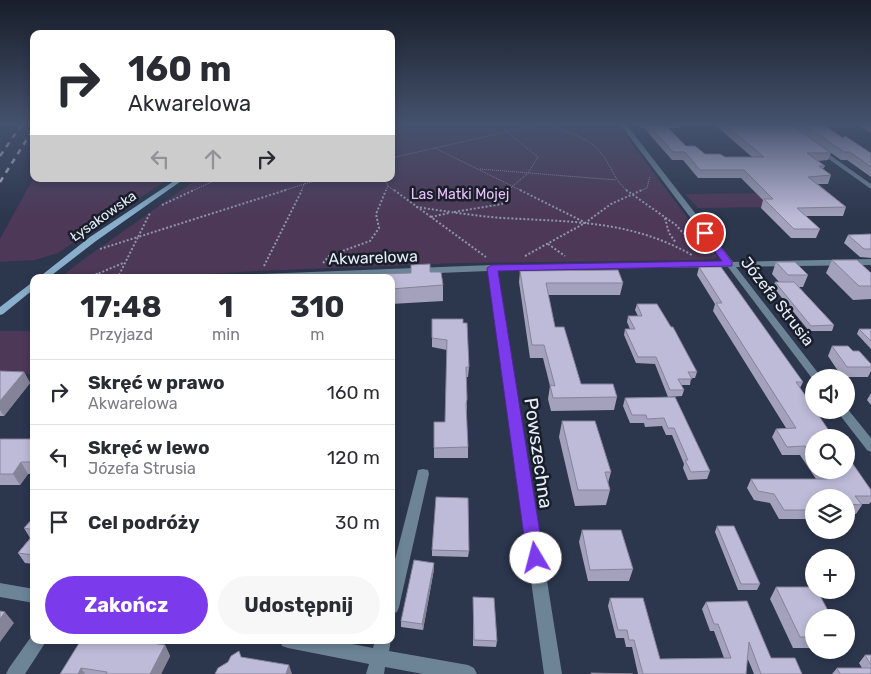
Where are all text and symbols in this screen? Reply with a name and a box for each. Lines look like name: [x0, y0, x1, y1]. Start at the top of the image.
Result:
text: 160 m: [128, 48, 232, 90]
icon: right: [45, 50, 110, 115]
text: Akwarelowa: [128, 90, 251, 117]
icon: left: [146, 145, 174, 173]
icon: ahead: [199, 145, 227, 173]
icon: right: [252, 145, 280, 173]
park label: Las Matki Mojej: [411, 186, 509, 203]
street label: Łysakowska: [67, 187, 140, 245]
pin: [684, 212, 726, 254]
icon: arrive: [691, 219, 719, 247]
street label: Akwarelowa: [328, 246, 418, 269]
street label: Józefa Strusia: [737, 253, 818, 350]
text: 17:48: [80, 289, 162, 325]
text: 1: [219, 289, 233, 325]
text: 310: [290, 289, 345, 325]
text: Przyjazd: [89, 325, 153, 344]
text: min: [212, 325, 240, 344]
text: m: [310, 325, 325, 344]
map controls: [805, 369, 855, 659]
button: sound: [805, 369, 855, 419]
text: Skręć w prawo: [88, 371, 225, 394]
icon: right: [45, 378, 73, 406]
text: 160 m: [327, 381, 380, 404]
text: Akwarelowa: [88, 394, 178, 413]
street label: Powszechna: [519, 396, 558, 510]
button: search: [805, 429, 855, 479]
text: Skręć w lewo: [88, 436, 210, 459]
icon: left: [45, 443, 73, 471]
text: 120 m: [327, 446, 380, 469]
text: Józefa Strusia: [88, 459, 196, 478]
button: layers: [805, 489, 855, 539]
icon: arrive: [45, 508, 73, 536]
text: Cel podróży: [88, 511, 200, 534]
text: 30 m: [335, 511, 380, 534]
position arrow: [509, 531, 561, 583]
button: +: [805, 549, 855, 599]
button: Zakończ: [45, 576, 208, 634]
button: Udostępnij: [218, 576, 380, 634]
button: −: [805, 609, 855, 659]

